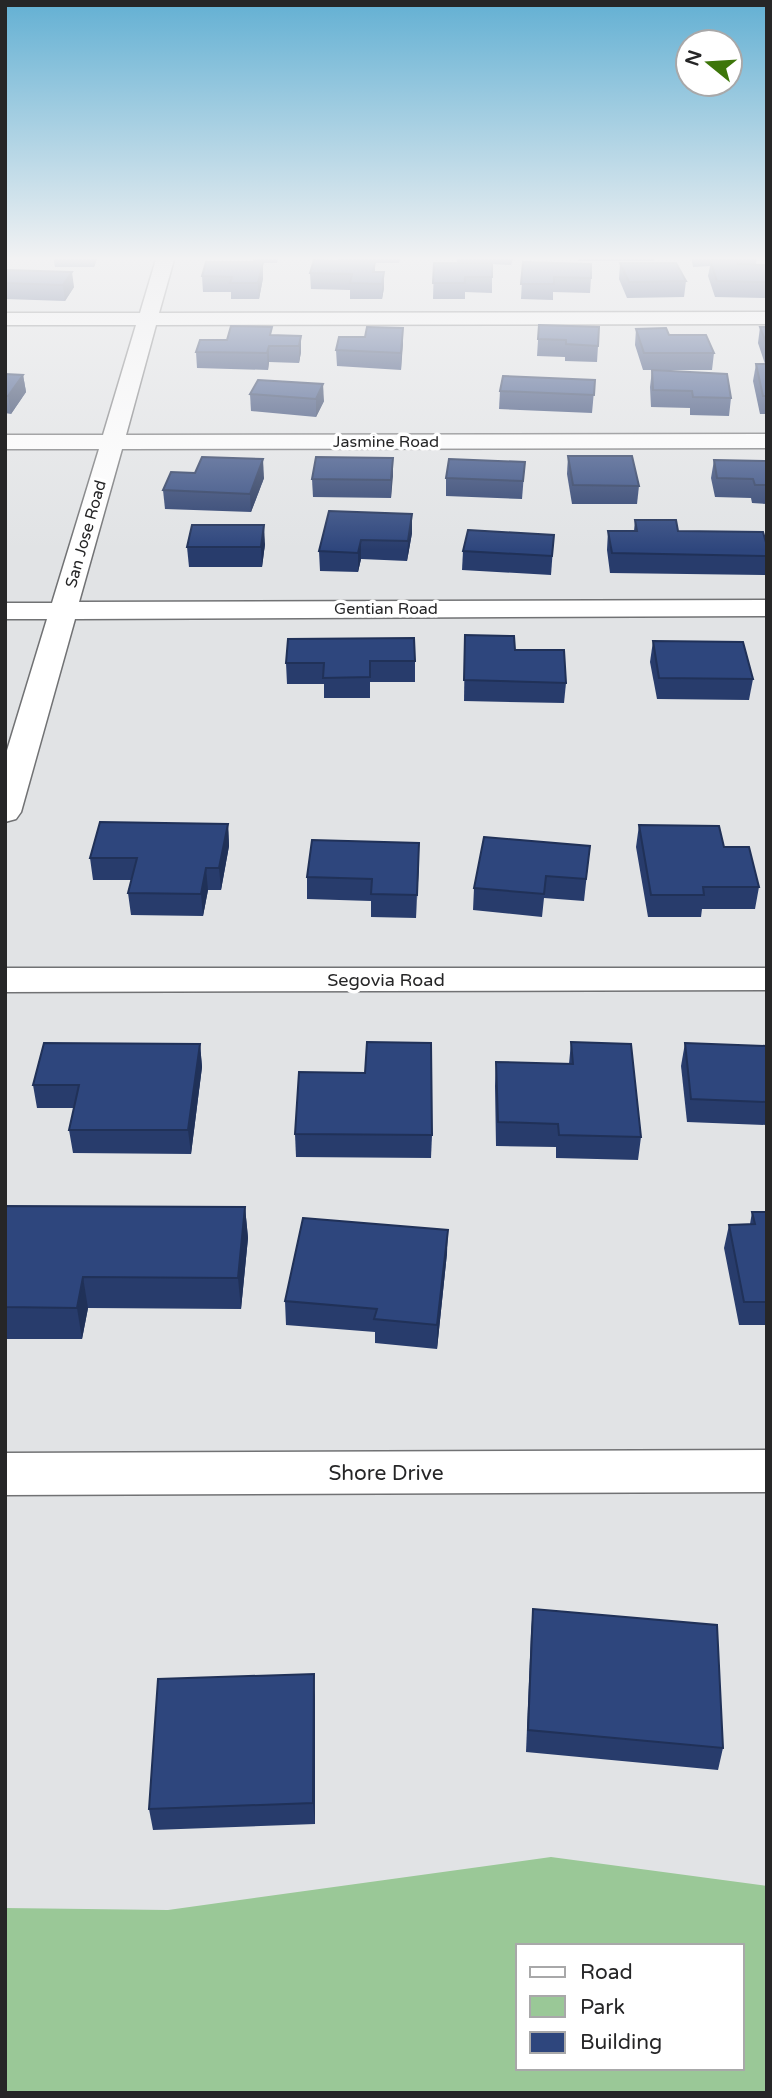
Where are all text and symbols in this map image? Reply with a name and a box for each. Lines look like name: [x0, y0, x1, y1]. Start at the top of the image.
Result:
north arrow: [674, 28, 744, 98]
text: N: [681, 47, 707, 69]
street label: Jasmine Road: [333, 432, 439, 452]
street label: San Jose Road: [61, 478, 111, 590]
street label: Gentian Road: [334, 599, 438, 619]
street label: Segovia Road: [327, 969, 445, 991]
street label: Shore Drive: [328, 1461, 444, 1486]
legend: [516, 1944, 744, 2070]
text: Road: [580, 1960, 633, 1985]
text: Park: [580, 1995, 625, 2020]
text: Building: [580, 2030, 662, 2055]

